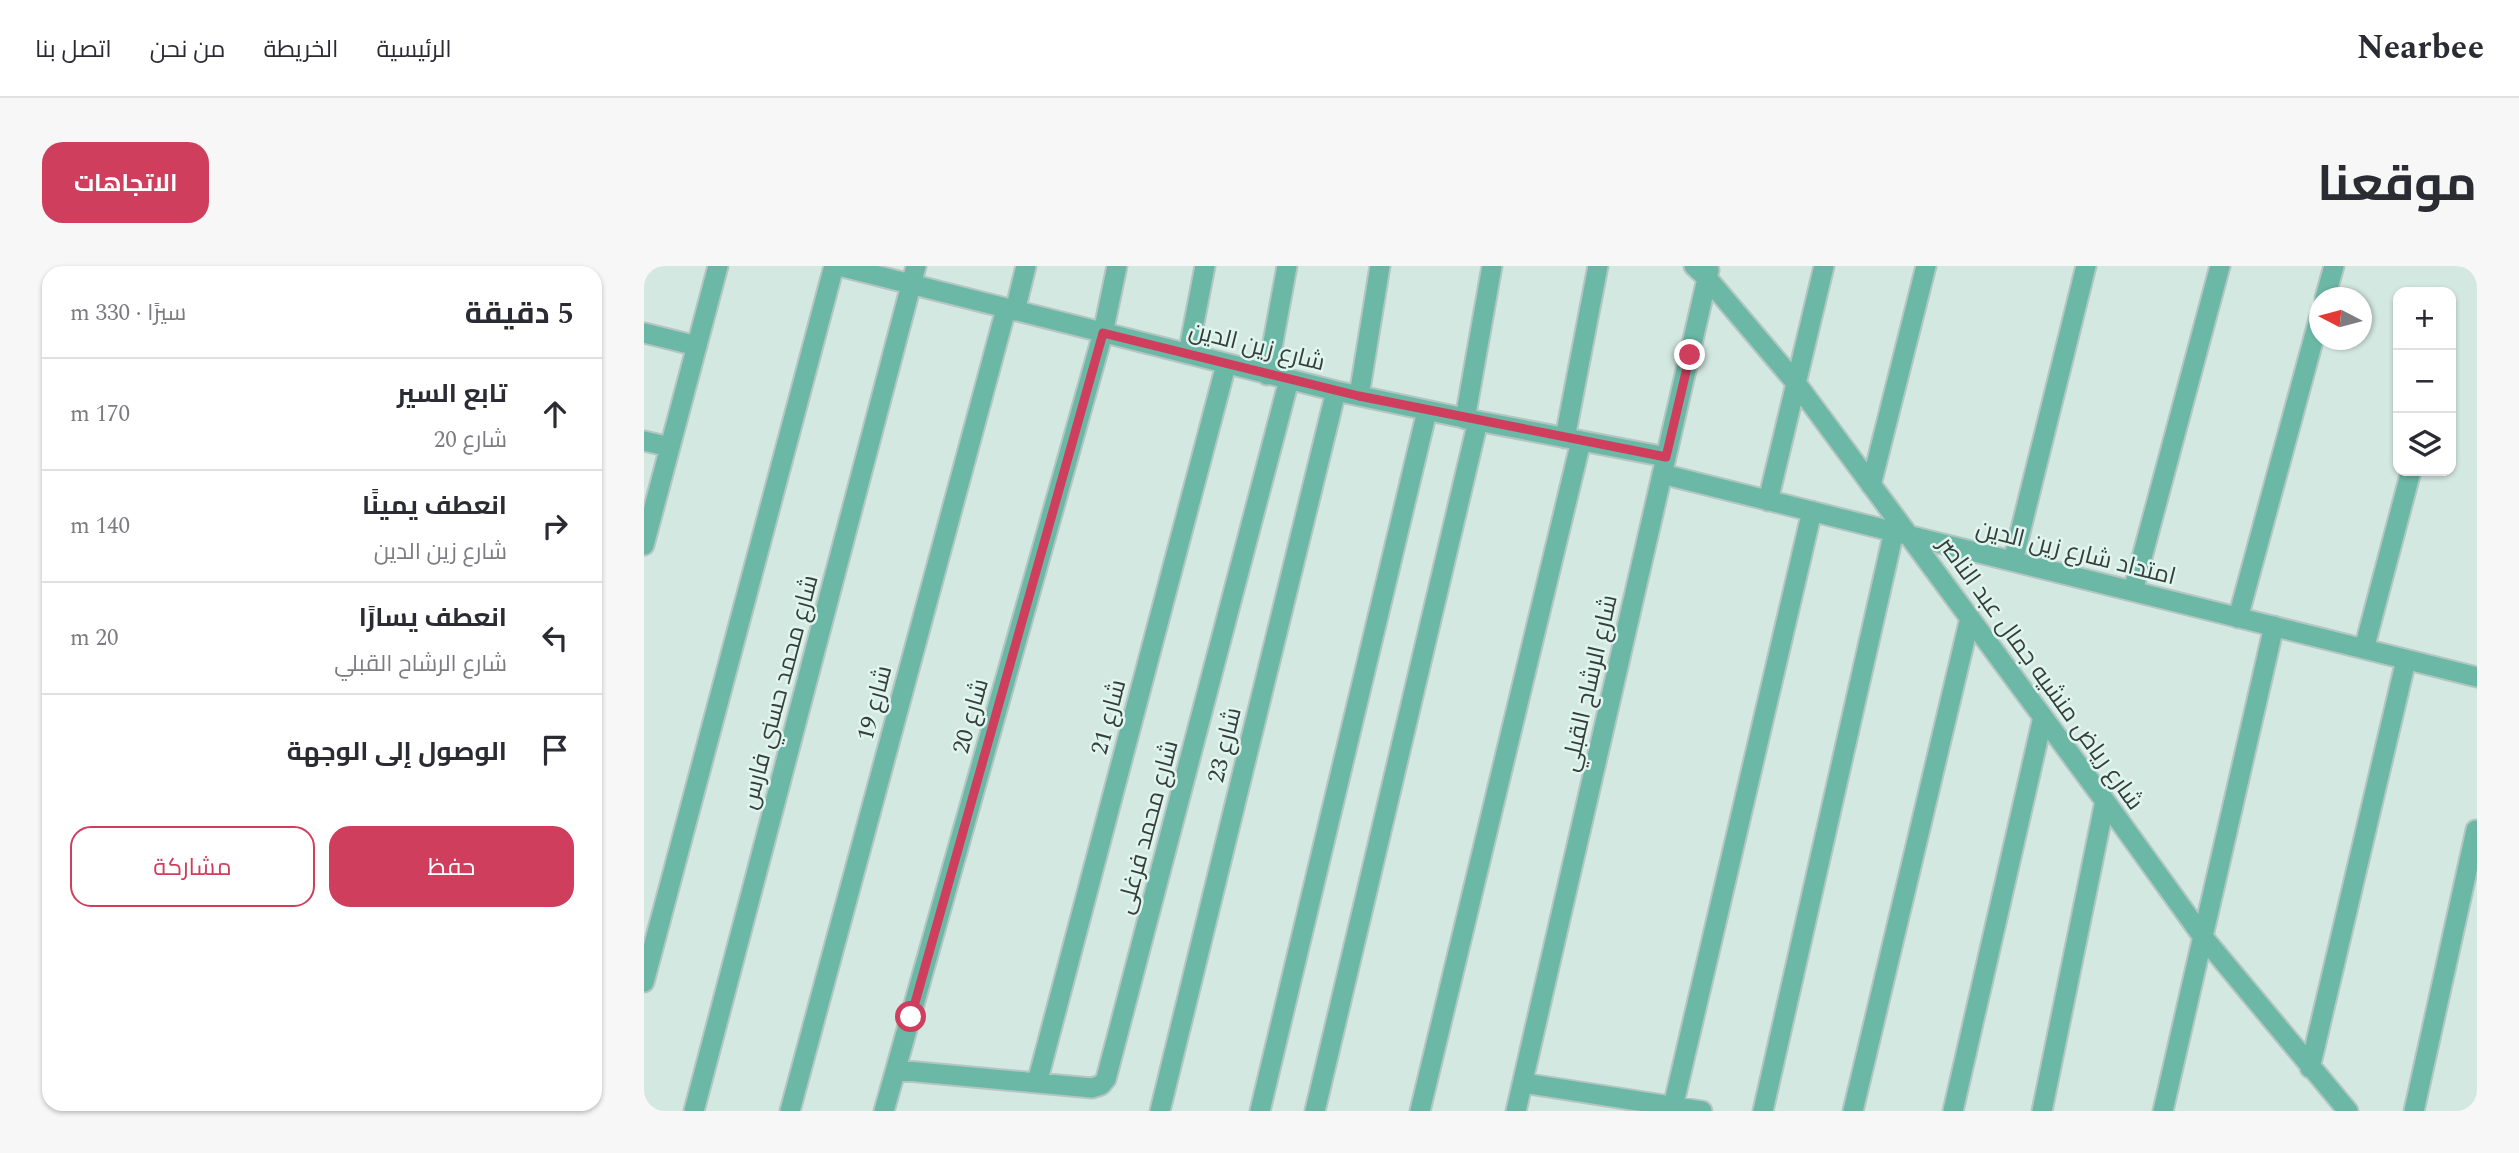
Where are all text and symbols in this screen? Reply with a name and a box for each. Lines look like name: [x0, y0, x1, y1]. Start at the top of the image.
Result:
text: Nearbee: [2357, 23, 2484, 73]
text: اتصل بنا: [35, 32, 112, 68]
text: من نحن: [150, 32, 226, 68]
text: الخريطة: [264, 32, 338, 68]
text: الرئيسية: [376, 32, 452, 68]
button: الاتجاهات: [42, 142, 209, 223]
text: موقعنا: [2317, 148, 2477, 223]
north arrow: [2309, 287, 2372, 350]
map controls: [2393, 287, 2456, 476]
button: +: [2393, 287, 2456, 350]
text: 5 دقيقة: [465, 291, 574, 337]
text: سيرًا · 330 m: [70, 296, 186, 331]
street label: شارع زين الدين: [1185, 313, 1329, 381]
route end: [1674, 339, 1705, 370]
button: −: [2393, 350, 2456, 413]
text: تابع السير: [397, 374, 507, 414]
icon: ahead: [536, 395, 574, 433]
text: 170 m: [70, 397, 130, 432]
button: layers: [2393, 413, 2456, 476]
text: شارع 20: [434, 423, 507, 458]
text: انعطف يمينًا: [362, 486, 507, 526]
icon: right: [536, 507, 574, 545]
text: 140 m: [70, 509, 130, 544]
street label: امتداد شارع زين الدين: [1972, 511, 2179, 595]
street label: شارع رياض منشيه جمال عبد الناصر: [1927, 528, 2152, 818]
text: شارع زين الدين: [374, 535, 507, 570]
street label: شارع محمد حسني فارس: [731, 571, 829, 813]
street label: شارع الرشاح القبلي: [1552, 591, 1628, 775]
text: انعطف يسارًا: [359, 598, 507, 638]
icon: left: [536, 619, 574, 657]
text: 20 m: [70, 621, 119, 656]
text: شارع الرشاح القبلي: [334, 647, 507, 682]
street label: شارع 19: [848, 662, 902, 745]
street label: شارع 20: [943, 675, 999, 758]
street label: شارع 21: [1082, 676, 1136, 759]
street label: شارع 23: [1198, 704, 1252, 787]
icon: arrive: [536, 731, 574, 769]
text: الوصول إلى الوجهة: [287, 732, 507, 772]
street label: شارع محمد فرغلى: [1107, 736, 1188, 918]
button: مشاركة: [70, 826, 315, 907]
button: حفظ: [329, 826, 574, 907]
route start: [895, 1001, 926, 1032]

